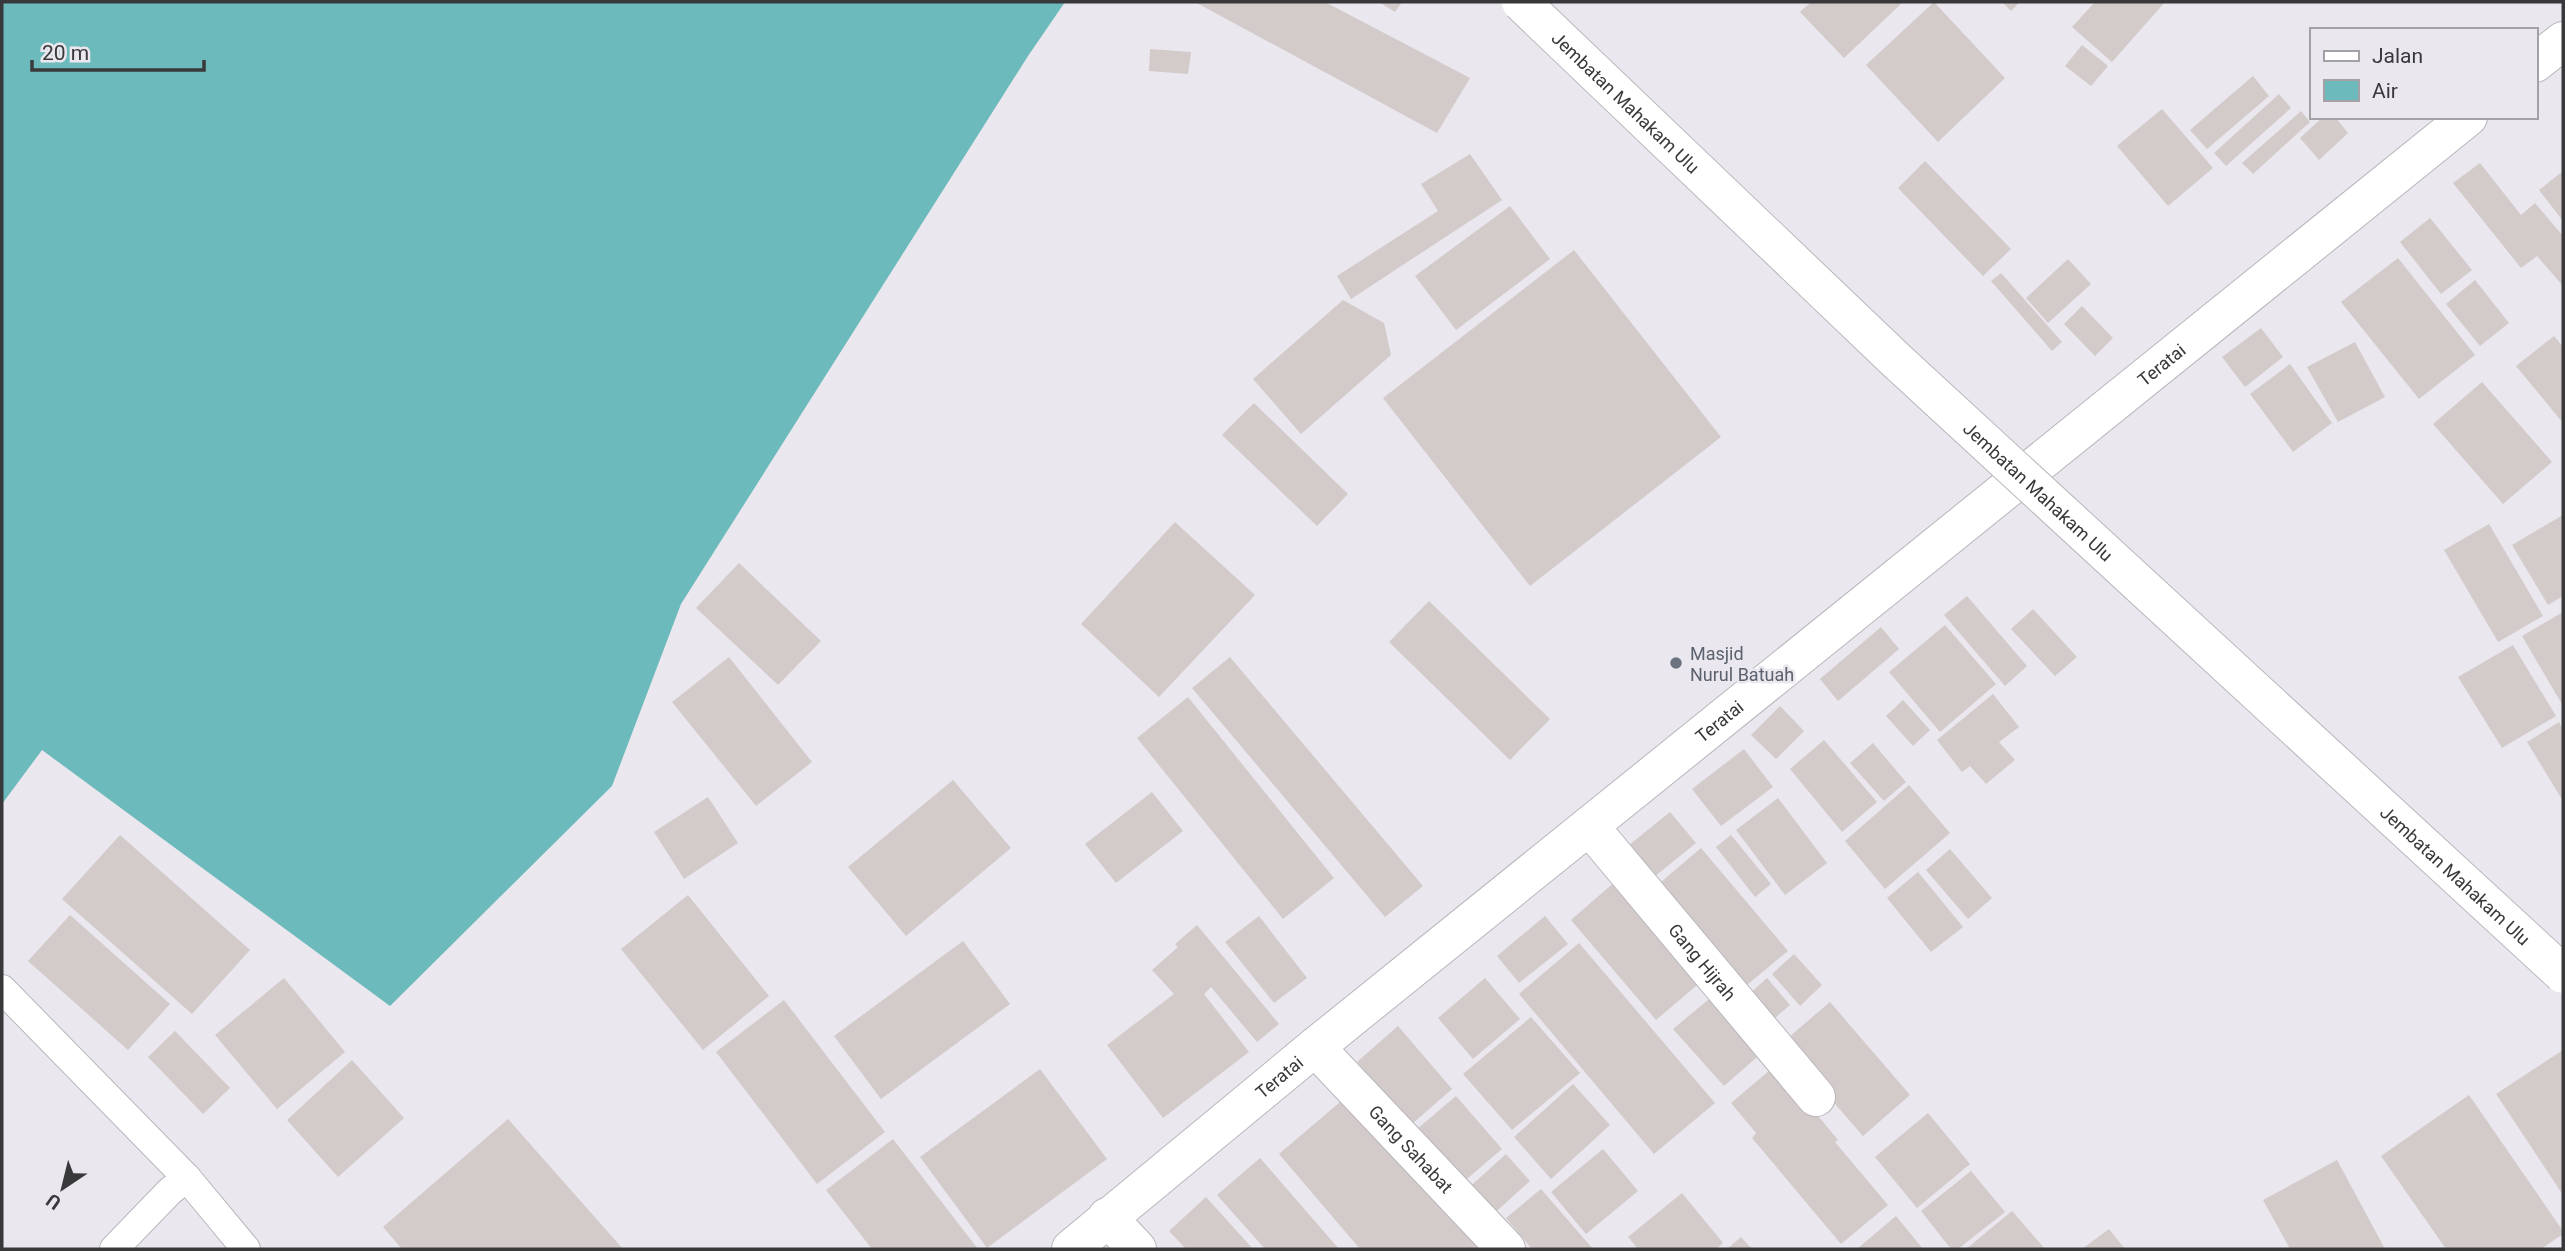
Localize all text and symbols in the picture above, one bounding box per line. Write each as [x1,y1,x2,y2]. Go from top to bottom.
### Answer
street label: Jembatan Mahakam Ulu [1548,27,1704,177]
scale bar [32,28,203,72]
legend [2310,28,2537,119]
text: 20 m [42,41,89,65]
text: Jalan [2372,44,2423,68]
text: Air [2372,79,2398,103]
street label: Teratai [2133,339,2189,390]
street label: Jembatan Mahakam Ulu [1959,417,2117,565]
place label: Masjid Nurul Batuah [1690,643,1794,685]
marker: Masjid Nurul Batuah [1668,655,1684,671]
street label: Teratai [1691,696,1747,746]
street label: Jembatan Mahakam Ulu [2376,801,2535,949]
street label: Gang Hijrah [1665,919,1741,1004]
street label: Teratai [1251,1051,1307,1102]
street label: Gang Sahabat [1365,1101,1458,1197]
north arrow [28,1153,98,1223]
text: U [42,1189,65,1215]

